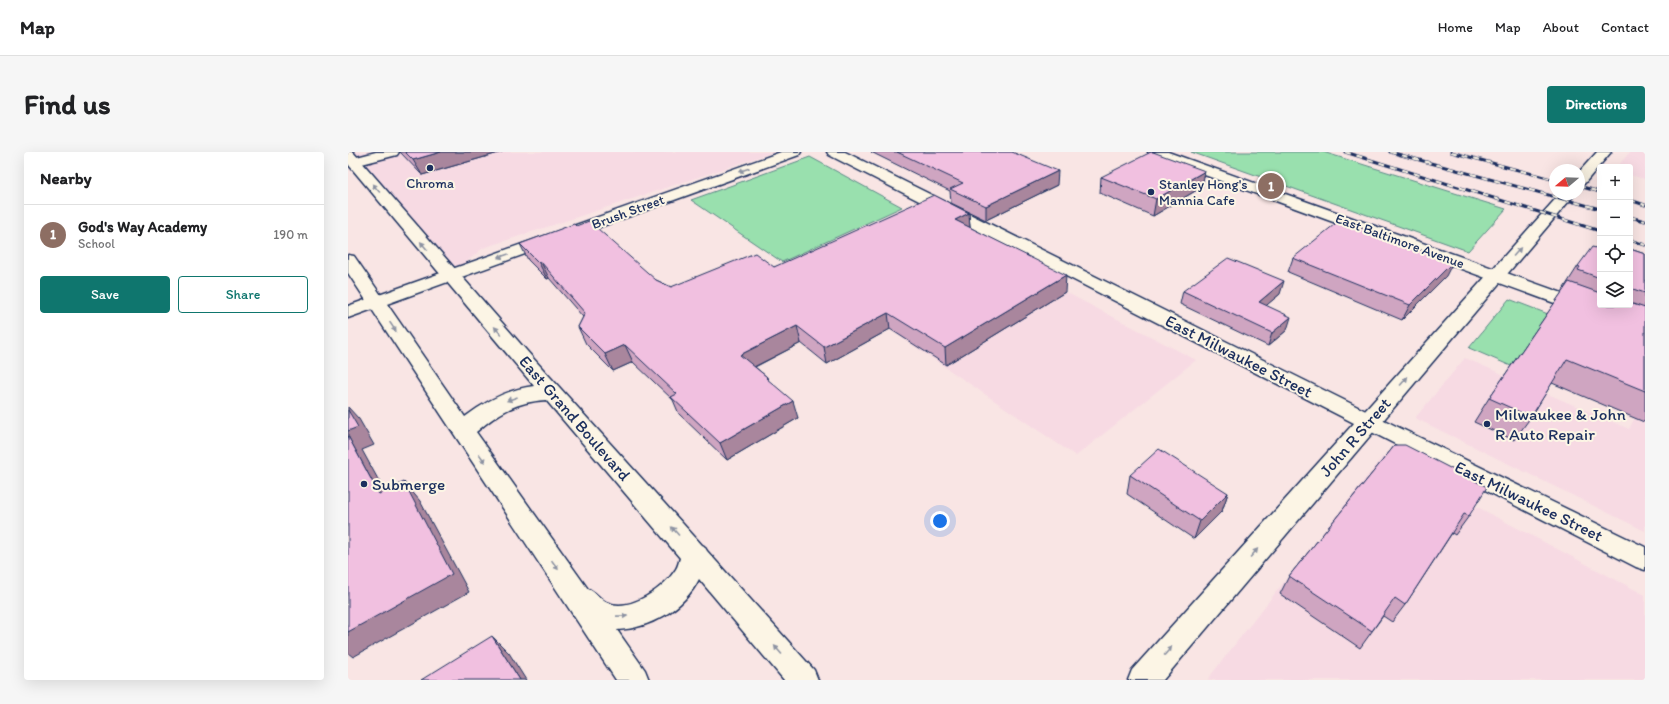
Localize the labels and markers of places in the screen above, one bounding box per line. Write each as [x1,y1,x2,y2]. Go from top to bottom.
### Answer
marker: Chroma [425,163,435,173]
pin: 1 [1258,171,1284,201]
place label: Chroma [406,175,454,192]
place label: Stanley Hong's Mannia Cafe [1159,176,1248,209]
marker: Stanley Hong's Mannia Cafe [1146,187,1156,197]
place label: Milwaukee & John R Auto Repair [1495,404,1626,444]
marker: Milwaukee & John R Auto Repair [1482,419,1492,429]
place label: Submerge [372,474,445,494]
marker: Submerge [359,479,369,489]

